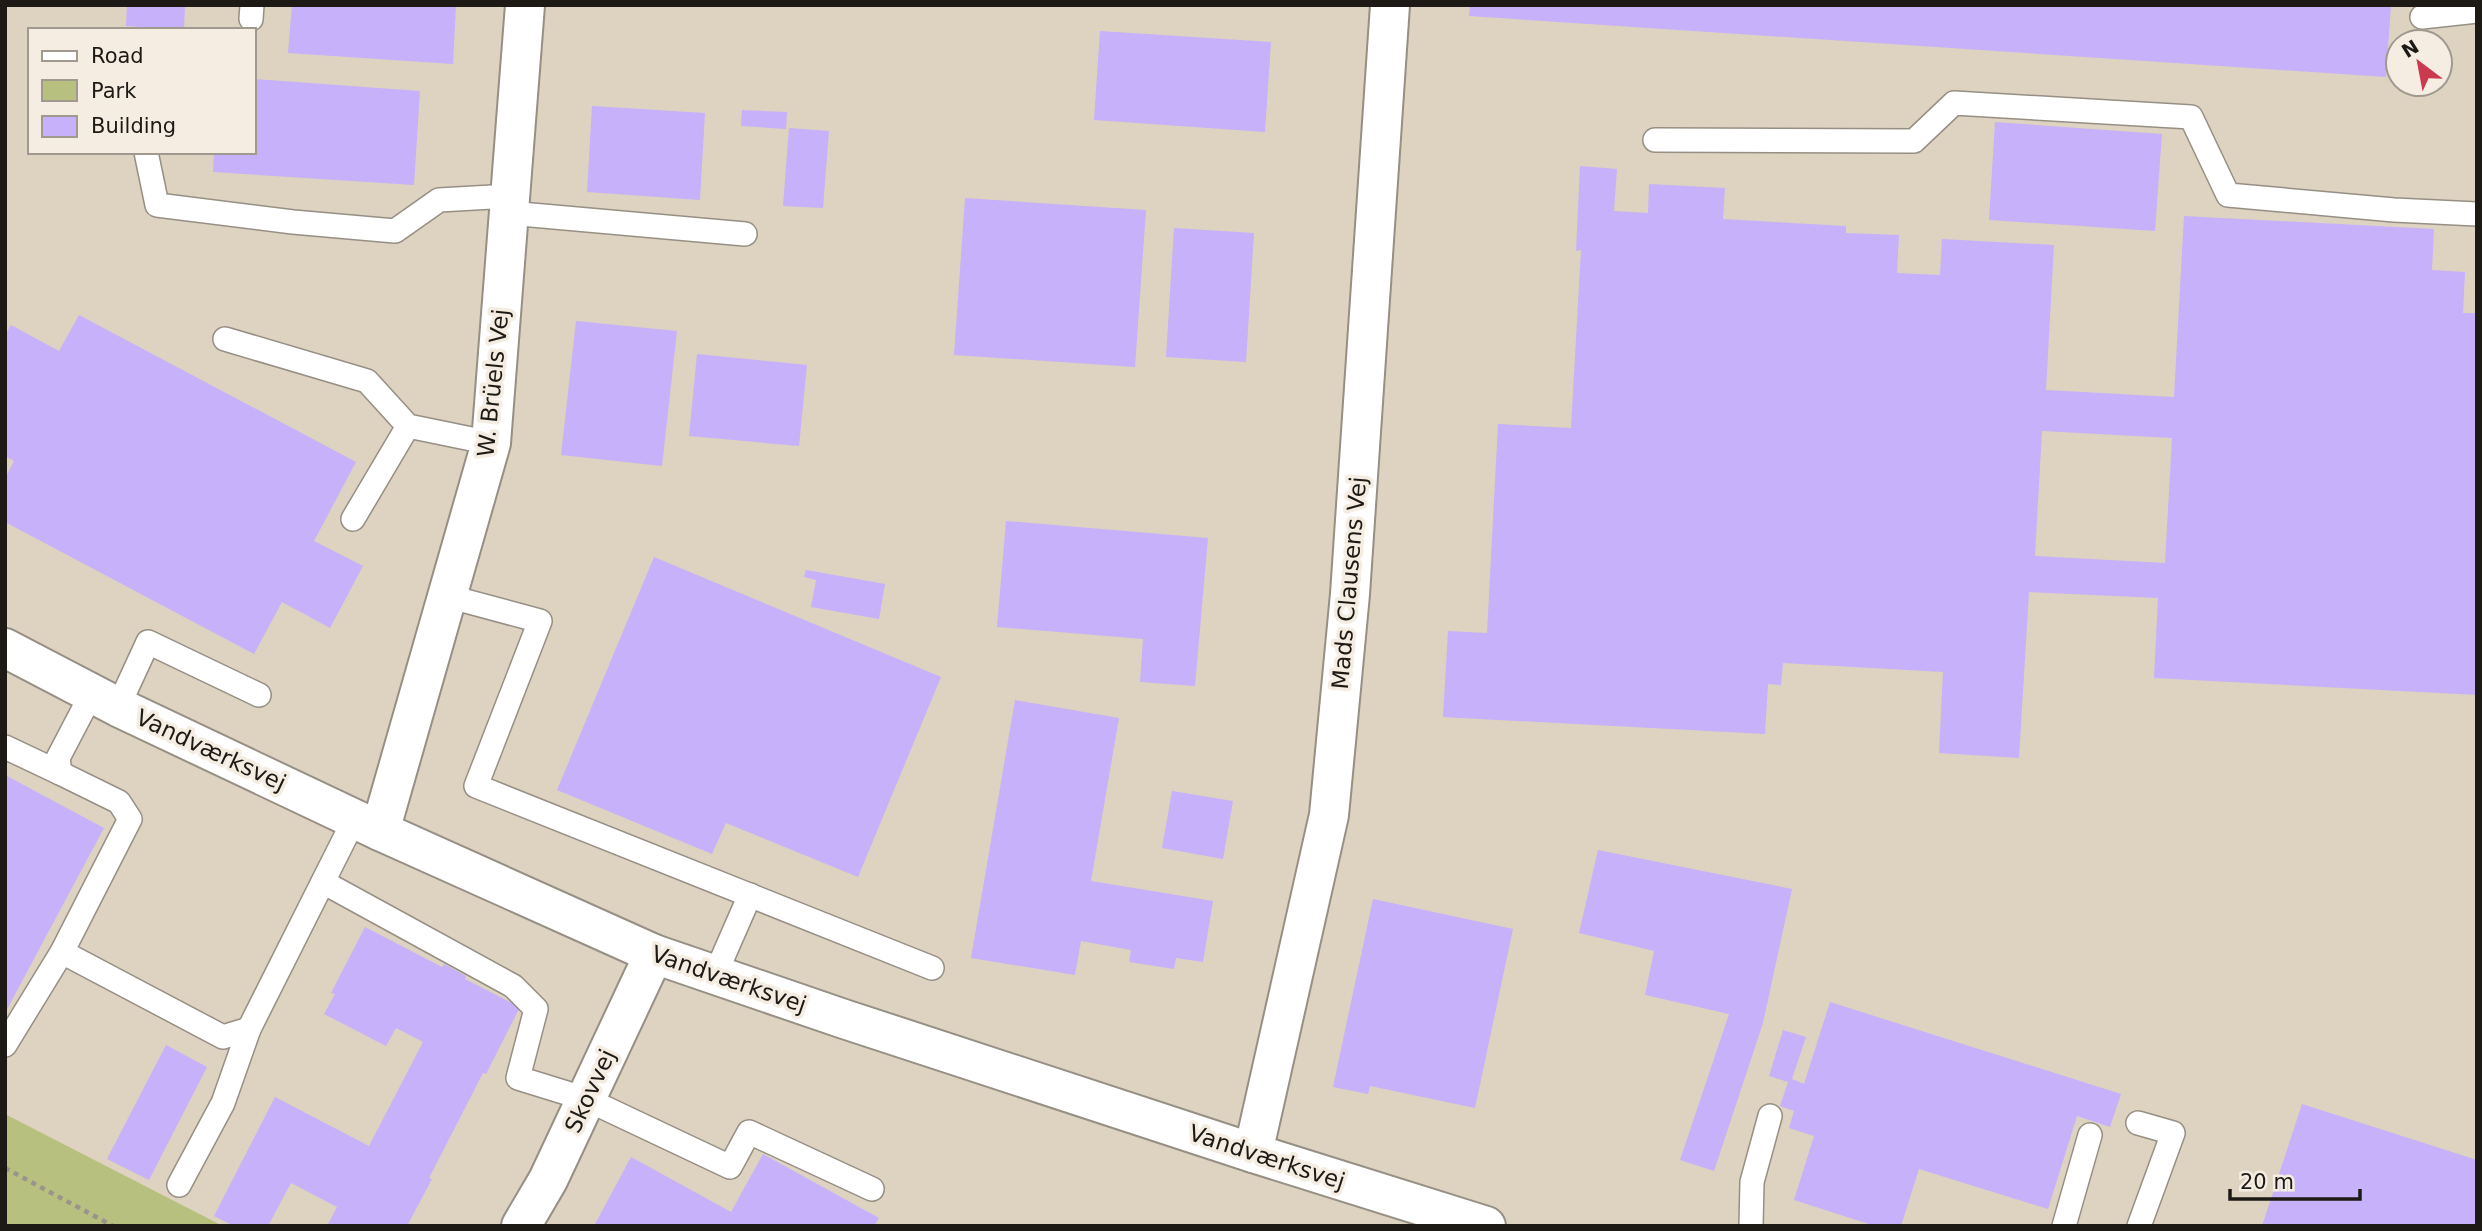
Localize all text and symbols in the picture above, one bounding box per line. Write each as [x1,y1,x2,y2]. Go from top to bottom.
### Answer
legend [28,28,256,154]
north arrow [2384,28,2454,98]
text: N [2397,35,2423,62]
text: Road [91,44,144,68]
text: Park [91,79,137,103]
text: Building [91,114,176,138]
street label: W. Brüels Vej [472,308,514,458]
street label: Mads Clausens Vej [1327,476,1371,690]
street label: Vandværksvej [132,704,290,796]
street label: Vandværksvej [648,940,810,1018]
street label: Skovvej [559,1045,621,1137]
street label: Vandværksvej [1186,1120,1348,1194]
scale bar [2230,1158,2360,1202]
text: 20 m [2240,1170,2294,1194]

